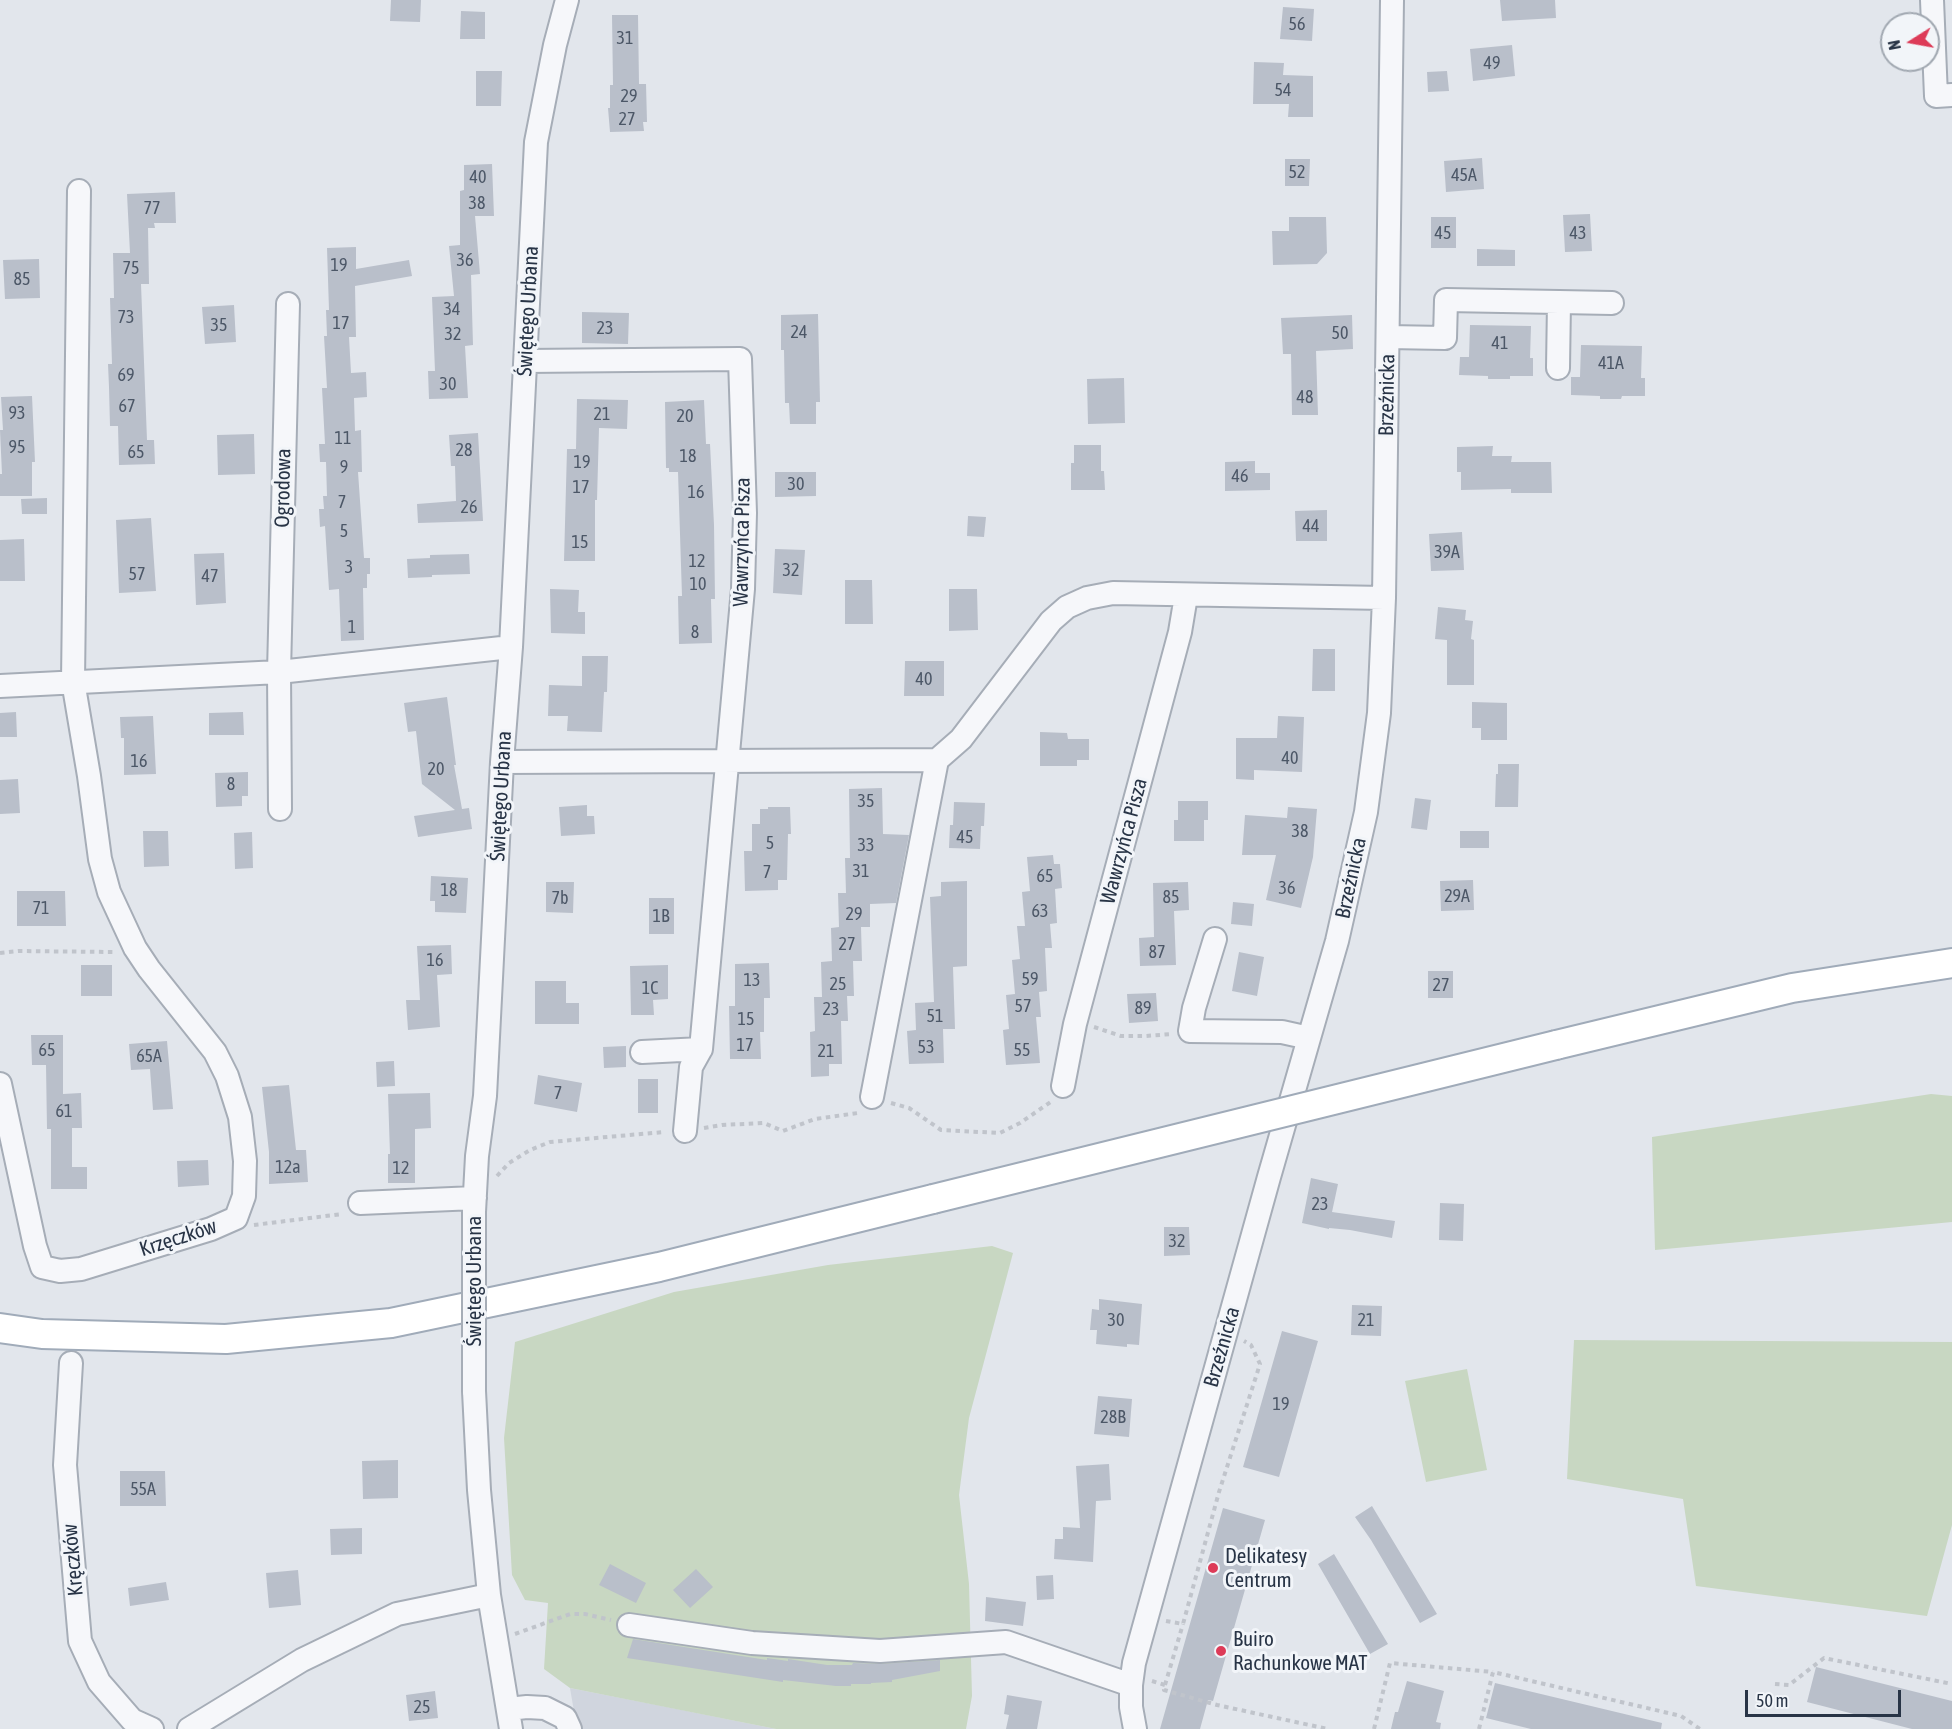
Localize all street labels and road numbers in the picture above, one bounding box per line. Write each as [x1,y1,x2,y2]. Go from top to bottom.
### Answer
street label: Świętego Urbana [512,245,544,377]
street label: Brzeźnicka [1374,354,1400,436]
street label: Ogrodowa [270,448,296,528]
street label: Wawrzyńca Pisza [728,477,756,607]
street label: Świętego Urbana [485,730,517,862]
street label: Wawrzyńca Pisza [1095,775,1153,907]
street label: Brzeźnicka [1330,835,1372,921]
street label: Krzęczków [136,1214,220,1262]
street label: Świętego Urbana [461,1216,487,1346]
street label: Brzeźnicka [1199,1304,1245,1390]
street label: Kręczków [57,1523,89,1597]

